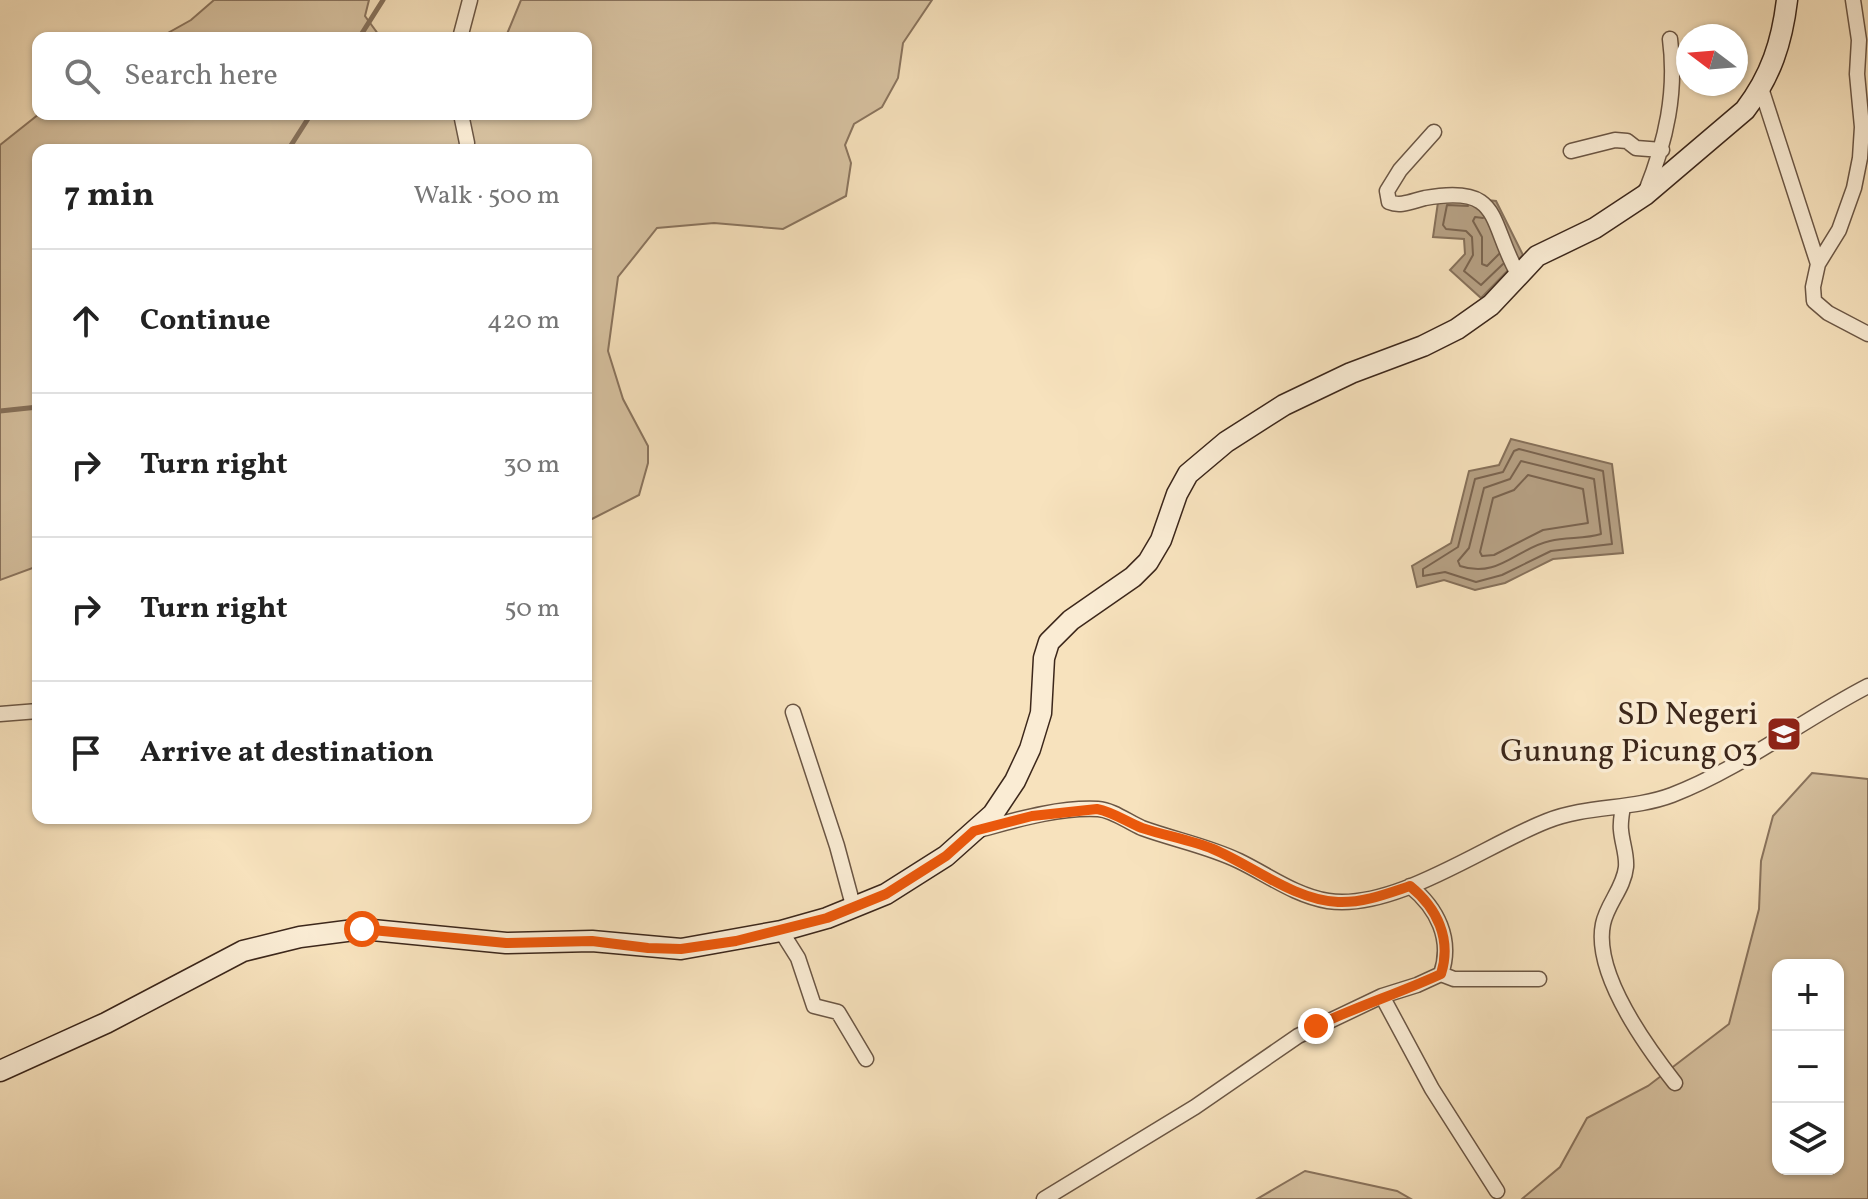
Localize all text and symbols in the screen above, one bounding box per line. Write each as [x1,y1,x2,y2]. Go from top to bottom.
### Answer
north arrow [1676,24,1748,96]
search box [32,32,592,120]
icon: search [60,54,104,98]
text: Search here [124,55,278,97]
text: 7 min [64,173,154,220]
text: Walk · 500 m [413,178,560,214]
icon: ahead [64,299,108,343]
text: Continue [140,300,271,342]
text: 420 m [487,303,560,339]
icon: right [64,443,108,487]
text: Turn right [140,444,288,486]
text: 30 m [503,447,560,483]
icon: right [64,587,108,631]
text: Turn right [140,588,288,630]
text: 50 m [504,591,560,627]
place label: SD Negeri Gunung Picung 03 [1500,694,1758,775]
school or university icon: SD Negeri Gunung Picung 03 [1765,715,1803,753]
icon: arrive [64,731,108,775]
text: Arrive at destination [140,732,434,774]
route start [344,911,380,947]
map controls [1772,959,1844,1175]
button: + [1772,959,1844,1031]
route end [1298,1008,1334,1044]
button: − [1772,1031,1844,1103]
button: layers [1772,1103,1844,1175]

